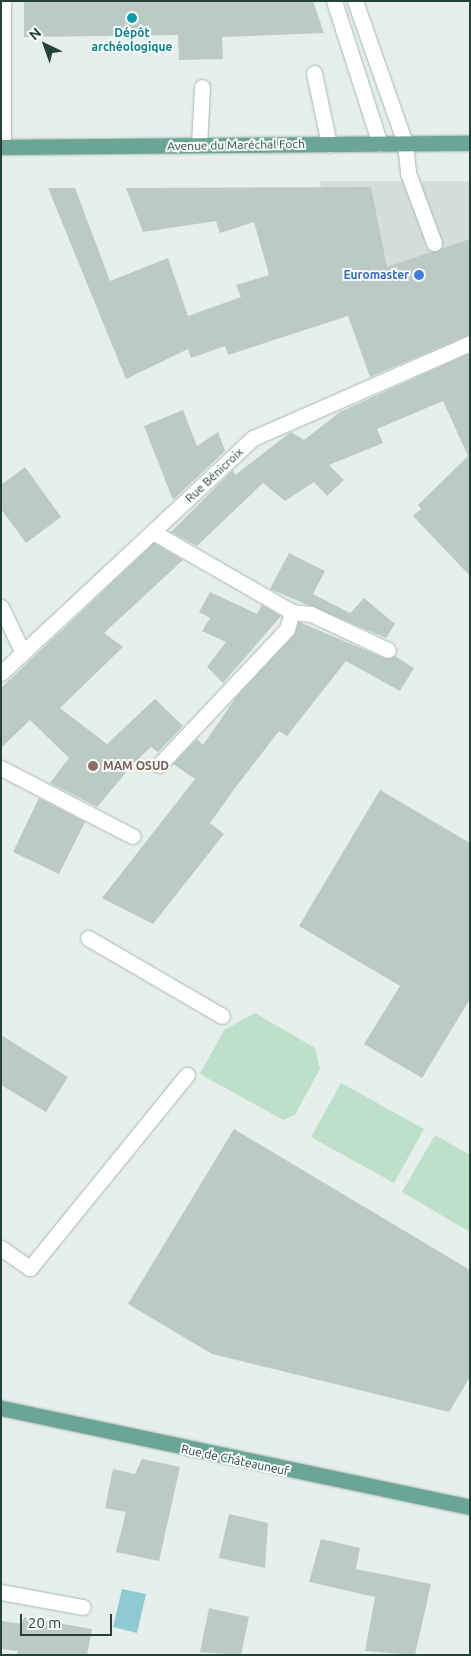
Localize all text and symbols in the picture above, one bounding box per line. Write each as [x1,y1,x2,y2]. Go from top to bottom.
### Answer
marker: Dépôt archéologique [126,12,138,24]
north arrow [20,20,70,70]
text: N [26,24,44,43]
place label: Dépôt archéologique [92,26,172,54]
street label: Avenue du Maréchal Foch [167,137,305,153]
place label: Euromaster [343,268,409,282]
marker: Euromaster [413,269,425,281]
street label: Rue Bénicroix [182,445,246,505]
place label: MAM OSUD [103,759,169,773]
marker: MAM OSUD [87,760,99,772]
street label: Rue de Châteauneuf [180,1442,290,1478]
scale bar [22,1604,115,1636]
text: 20 m [28,1614,61,1631]

